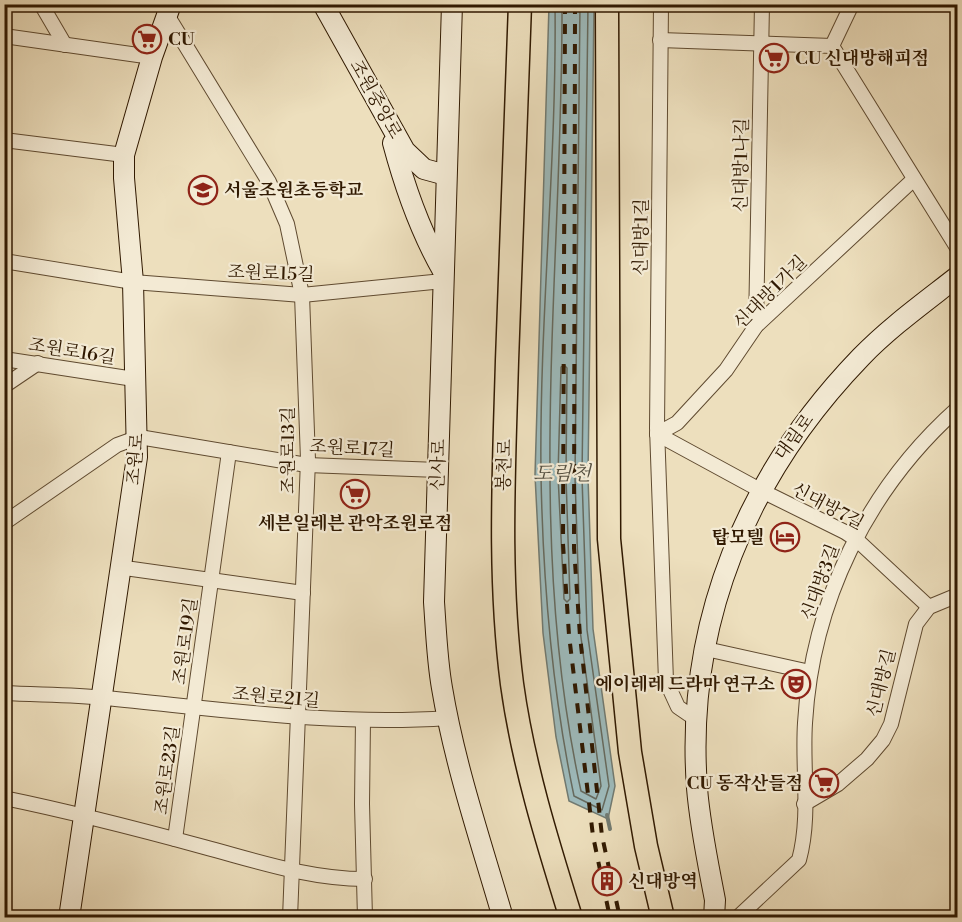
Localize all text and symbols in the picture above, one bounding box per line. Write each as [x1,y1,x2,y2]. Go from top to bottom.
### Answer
supermarket icon: CU [131,23,163,55]
place label: CU [168,28,195,51]
supermarket icon: CU 신대방해피점 [758,42,790,74]
place label: CU 신대방해피점 [795,47,929,70]
street label: 조원중앙로 [344,56,407,143]
street label: 신대방1나길 [729,117,754,213]
school or university icon: 서울조원초등학교 [187,174,219,206]
place label: 서울조원초등학교 [224,179,364,202]
street label: 신대방1길 [629,198,654,276]
street label: 신대방1가길 [729,251,812,334]
street label: 조원로15길 [227,260,315,287]
street label: 조원로16길 [27,333,117,370]
street label: 조원로13길 [277,406,300,494]
street label: 대림로 [770,409,819,465]
street label: 조원로 [122,432,149,486]
street label: 조원로17길 [309,435,395,462]
street label: 신사로 [426,439,451,491]
street label: 봉천로 [492,439,517,491]
water label: 도림천 [533,462,593,487]
supermarket icon: 세븐일레븐 관악조원로점 [339,478,371,510]
street label: 신대방7길 [788,478,868,535]
place label: 세븐일레븐 관악조원로점 [258,512,452,535]
hotel icon: 탑모텔 [769,521,801,553]
place label: 탑모텔 [712,526,764,549]
street label: 신대방3길 [796,541,845,623]
street label: 조원로19길 [168,596,203,686]
street label: 신대방길 [862,647,901,720]
theatre icon: 에이레레 드라마 연구소 [780,668,812,700]
place label: 에이레레 드라마 연구소 [595,673,776,696]
street label: 조원로21길 [231,682,321,713]
street label: 조원로23길 [150,724,185,816]
supermarket icon: CU 동작산들점 [808,767,840,799]
place label: CU 동작산들점 [686,772,803,795]
building icon: 신대방역 [591,865,623,897]
place label: 신대방역 [628,870,698,893]

